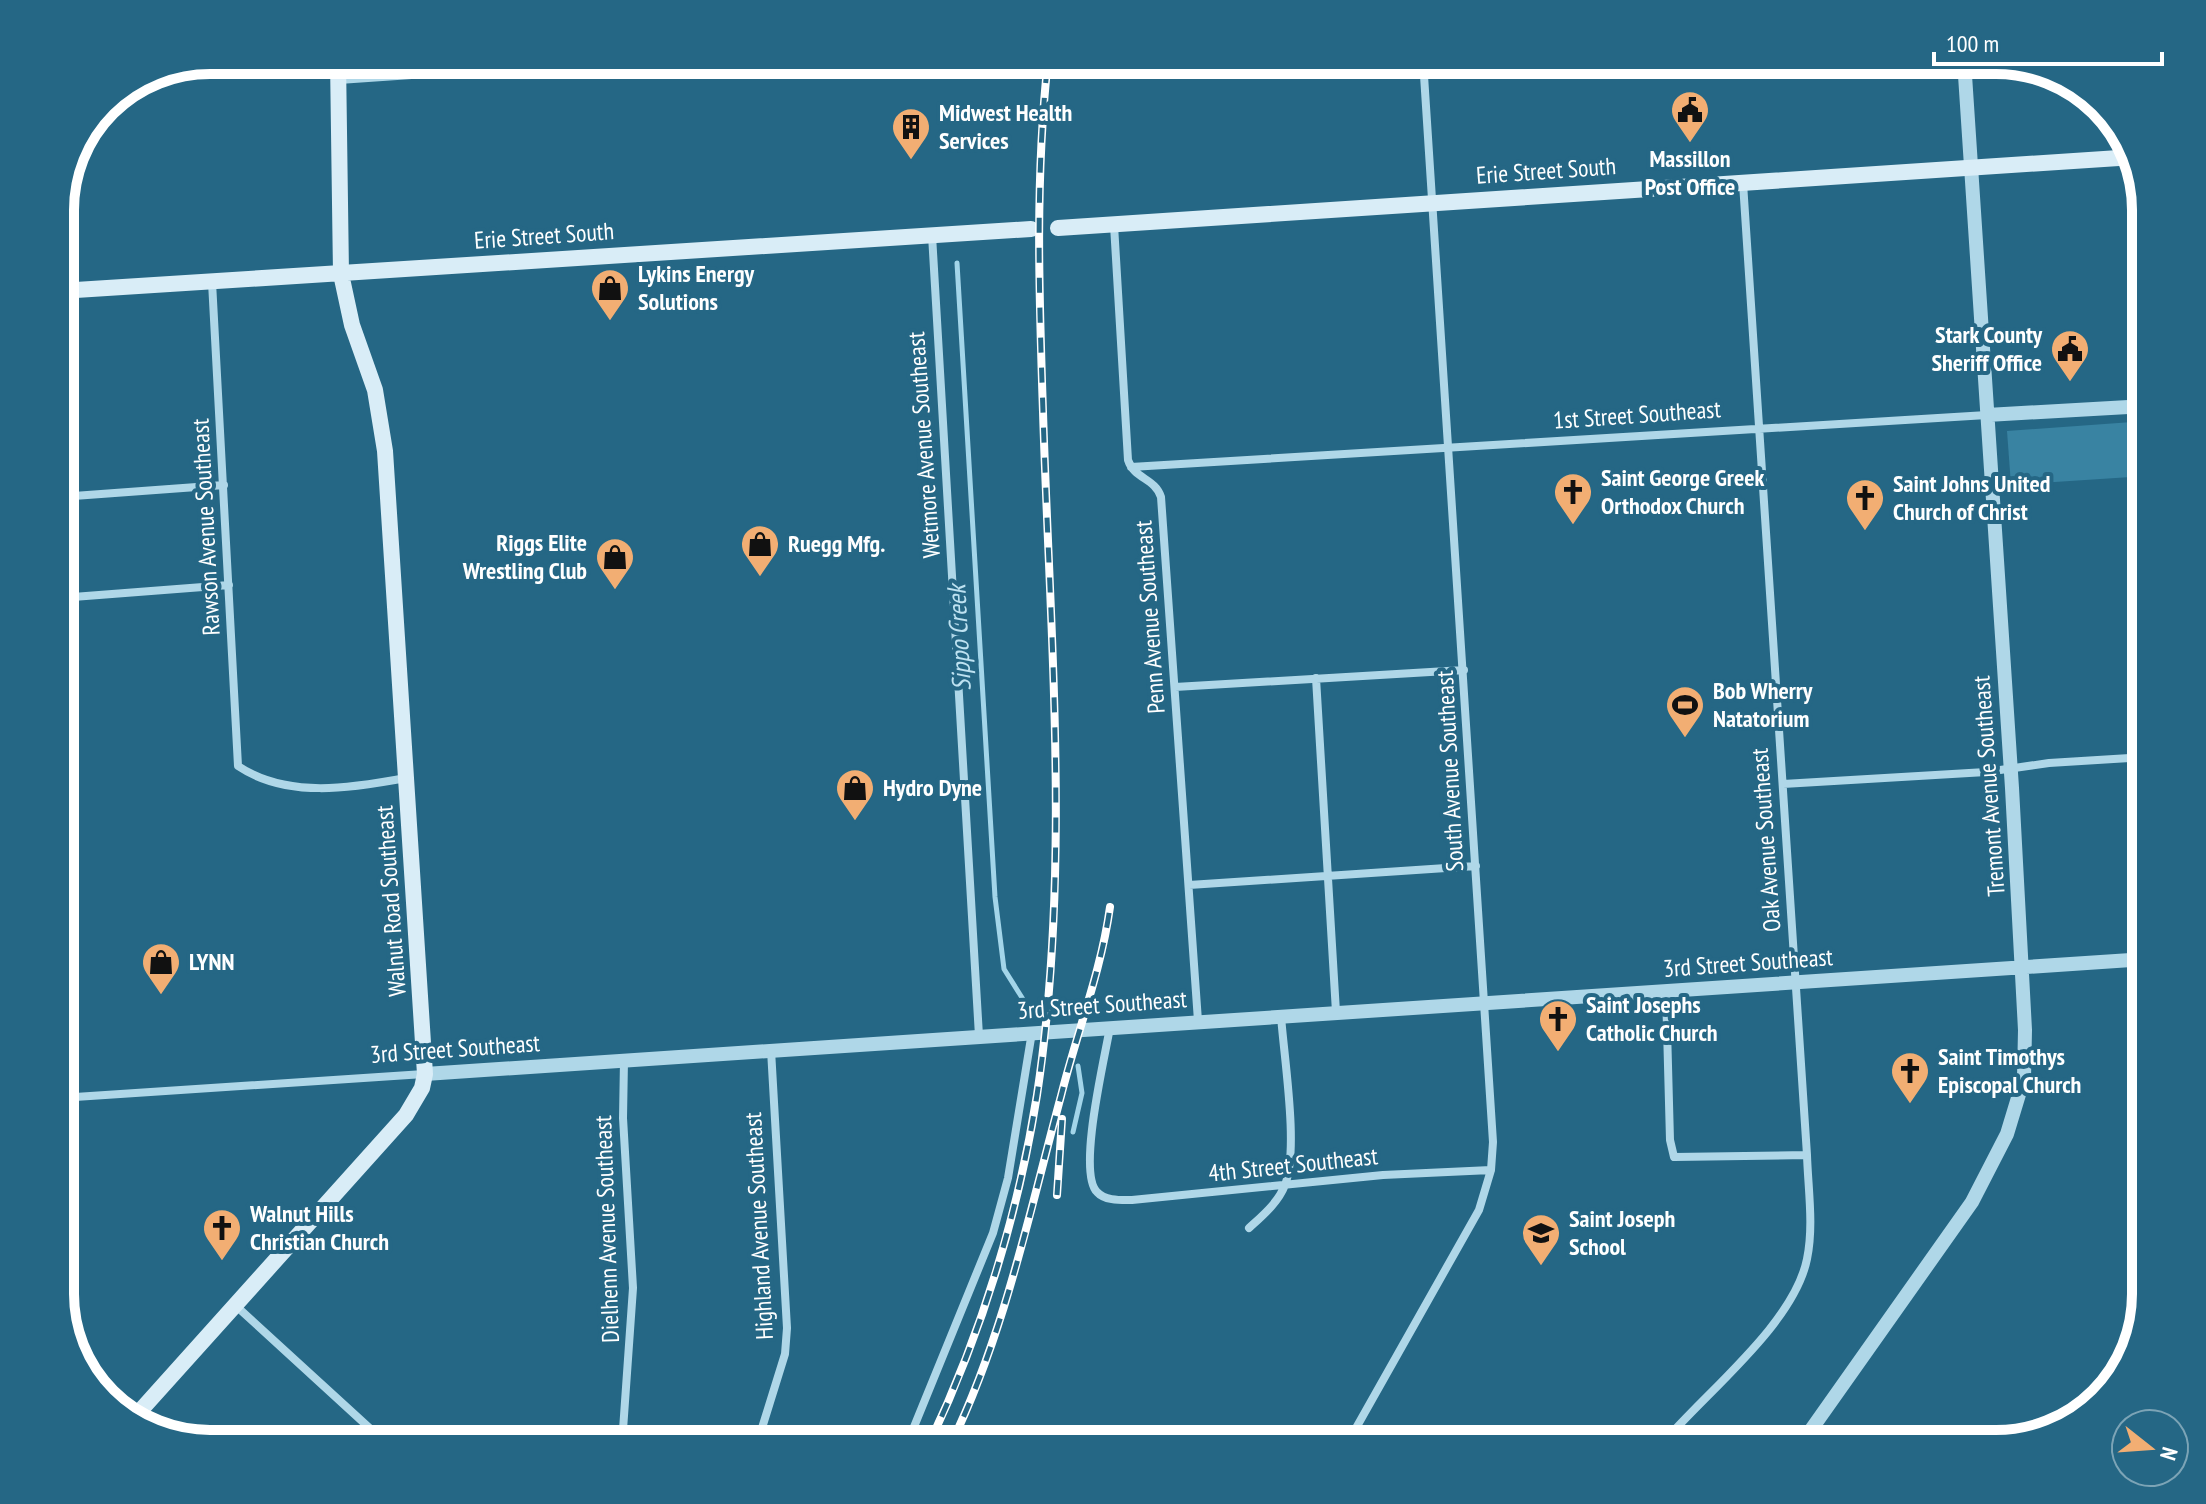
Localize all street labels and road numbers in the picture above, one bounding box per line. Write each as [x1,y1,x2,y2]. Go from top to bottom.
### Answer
street label: Erie Street South [1475,150,1617,191]
street label: Erie Street South [473,215,615,256]
street label: Wetmore Avenue Southeast [900,330,947,559]
street label: 1st Street Southeast [1552,393,1722,436]
street label: Rawson Avenue Southeast [184,417,227,636]
street label: Penn Avenue Southeast [1127,519,1172,715]
street label: South Avenue Southeast [1429,670,1470,872]
street label: Tremont Avenue Southeast [1965,674,2012,897]
street label: Oak Avenue Southeast [1744,747,1787,933]
street label: Walnut Road Southeast [368,804,413,998]
street label: 3rd Street Southeast [1662,941,1834,984]
street label: 3rd Street Southeast [1016,983,1188,1026]
street label: 3rd Street Southeast [369,1027,541,1070]
street label: Highland Avenue Southeast [737,1111,780,1341]
street label: Dielhenn Avenue Southeast [587,1114,626,1343]
street label: 4th Street Southeast [1207,1140,1380,1189]

